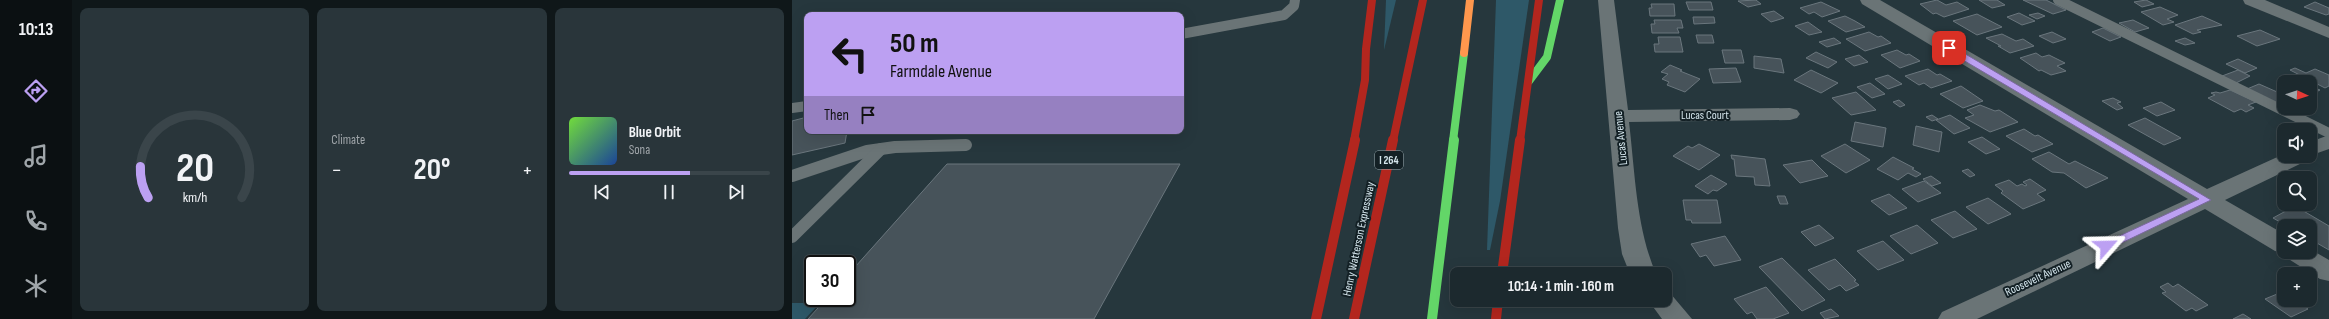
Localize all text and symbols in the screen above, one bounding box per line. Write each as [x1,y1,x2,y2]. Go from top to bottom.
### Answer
text: 10:13 [19,19,53,40]
text: 50 m [890,27,939,60]
icon: left [824,28,876,80]
pin [1932,31,1966,65]
icon: arrive [1938,37,1960,59]
text: Farmdale Avenue [890,61,992,82]
north arrow [2277,75,2317,115]
map controls [2277,75,2317,307]
icon: directions [22,77,50,105]
icon: arrive [857,104,879,126]
text: Then [824,106,849,125]
street label: Lucas Court [1681,108,1729,123]
street label: Lucas Avenue [1611,110,1631,166]
text: Blue Orbit [629,123,681,142]
button: sound [2277,123,2317,163]
text: Climate [331,132,365,148]
icon: music [22,142,50,170]
text: Sona [629,142,650,158]
text: 20 [176,143,214,192]
road number: I 264 [1375,151,1403,169]
text: 20° [414,152,450,188]
text: − [331,157,342,184]
text: + [522,157,533,184]
button: search [2277,171,2317,211]
street label: Henry Watterson Expressway [1340,180,1379,298]
icon: previous [591,181,613,203]
icon: pause [658,181,680,203]
icon: next [725,181,747,203]
text: km/h [182,188,207,205]
icon: phone [22,207,50,235]
button: layers [2277,219,2317,259]
position arrow [2085,225,2127,267]
speed limit sign: 30 [804,255,856,307]
street label: Roosevelt Avenue [2003,256,2073,300]
button: + [2277,267,2317,307]
icon: climate [22,272,50,300]
text: 10:14 · 1 min · 160 m [1508,277,1614,296]

